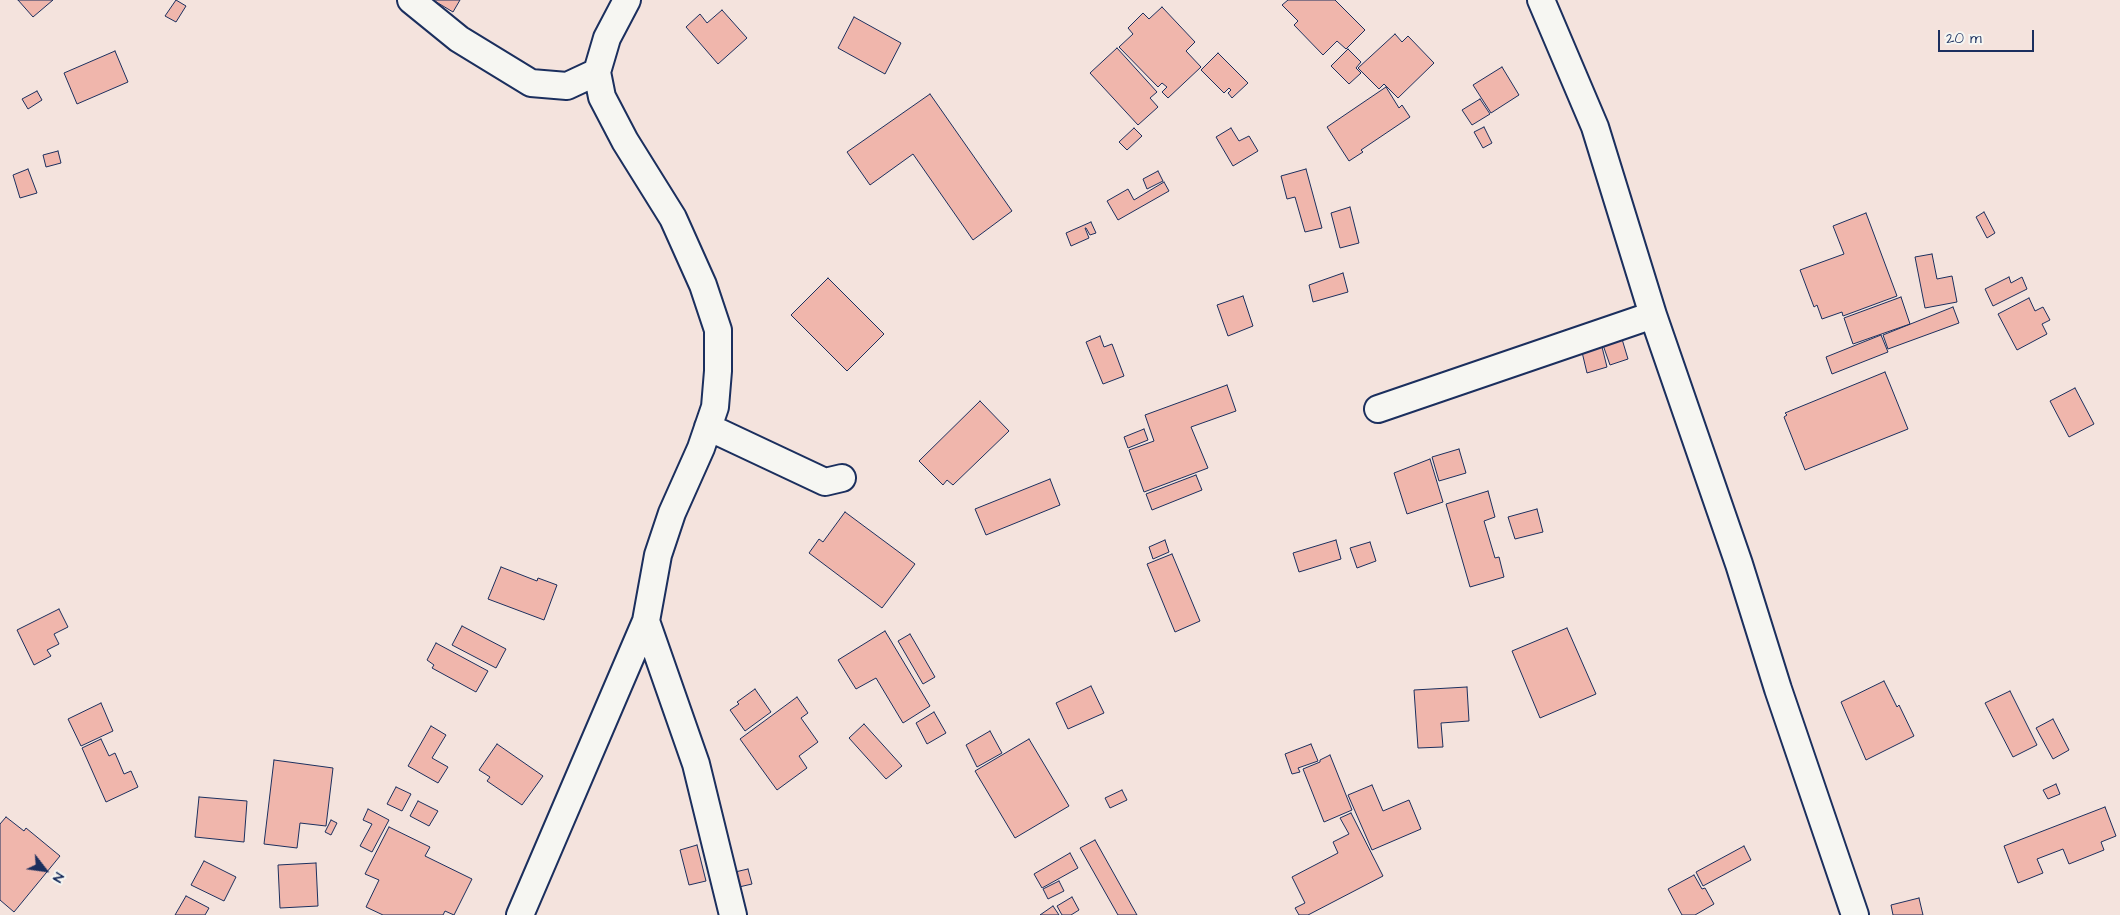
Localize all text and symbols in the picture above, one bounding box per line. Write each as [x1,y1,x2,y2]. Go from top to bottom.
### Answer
scale bar [1940,20,2036,52]
text: 20 m [1946,28,1982,49]
north arrow [20,845,70,895]
text: N [47,869,69,886]

